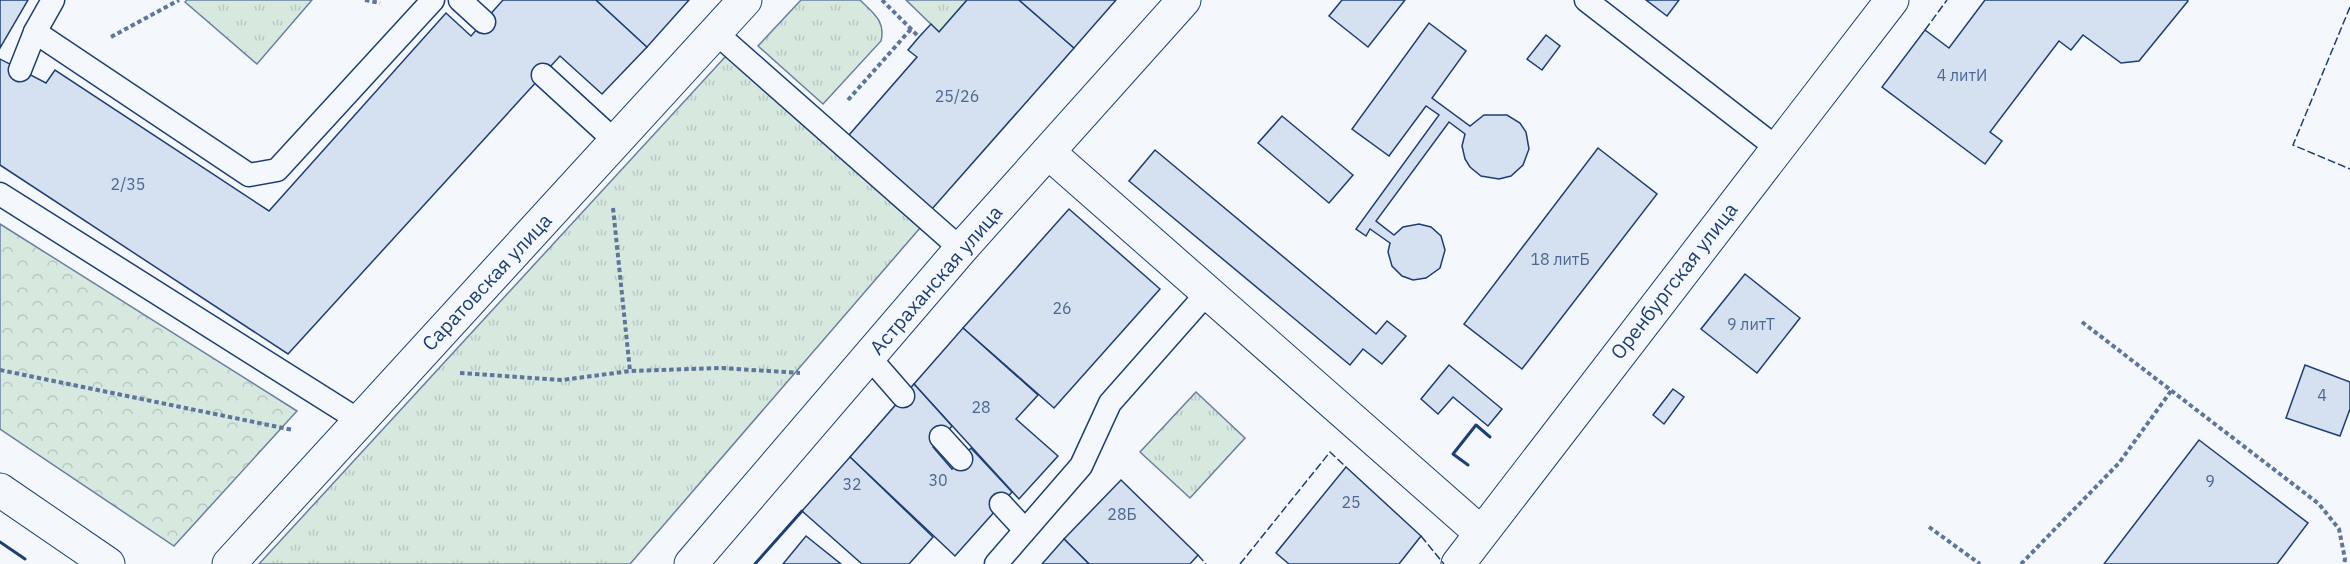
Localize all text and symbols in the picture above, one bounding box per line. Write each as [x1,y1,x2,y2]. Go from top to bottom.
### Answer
house number: 4 литИ [1937,65,1987,85]
house number: 25/26 [935,86,979,106]
house number: 2/35 [111,174,145,194]
street label: Оренбургская улица [1604,197,1744,365]
street label: Астраханская улица [863,199,1008,360]
street label: Саратовская улица [416,207,558,356]
house number: 18 литБ [1530,249,1590,269]
house number: 26 [1052,298,1072,318]
house number: 9 литТ [1727,314,1775,334]
house number: 4 [2317,385,2327,405]
house number: 28 [971,397,991,417]
house number: 30 [928,470,948,490]
house number: 9 [2205,471,2215,491]
house number: 32 [842,474,862,494]
house number: 25 [1341,492,1361,512]
house number: 28Б [1107,504,1137,524]

